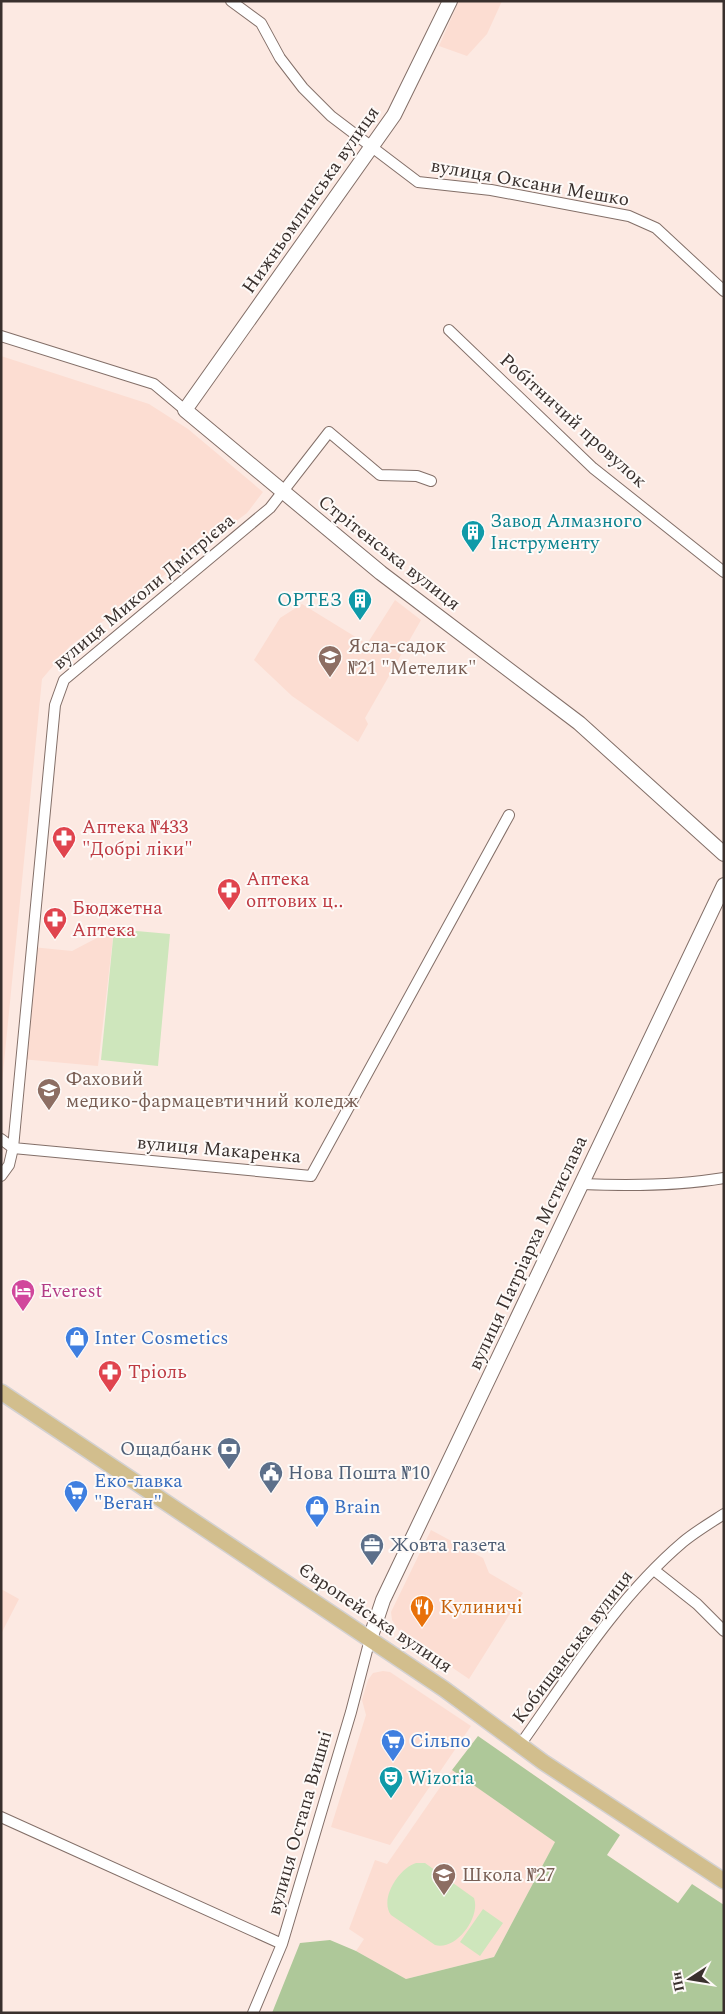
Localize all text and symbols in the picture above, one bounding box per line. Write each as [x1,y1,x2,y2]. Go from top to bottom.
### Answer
street label: Нижньомлинська вулиця [235,100,387,300]
street label: вулиця Оксани Мешко [428,151,632,215]
street label: Робітничий провулок [493,347,654,496]
street label: Стрітенська вулиця [311,488,467,618]
street label: вулиця Миколи Дмітрієва [46,506,242,677]
place label: Завод Алмазного Інструменту [490,507,642,558]
building icon: Завод Алмазного Інструменту [460,519,486,553]
place label: ОРТЕЗ [277,586,342,615]
building icon: ОРТЕЗ [347,587,373,621]
place label: Ясла-садок №21 "Метелик" [348,632,477,683]
school or university icon: Ясла-садок №21 "Метелик" [317,644,343,678]
place label: Аптека №433 "Добрі ліки" [82,813,193,864]
pharmacy icon: Аптека №433 "Добрі ліки" [51,825,77,859]
place label: Аптека оптових ц‥ [246,865,343,916]
pharmacy icon: Аптека оптових ц‥ [216,877,242,911]
place label: Бюджетна Аптека [72,894,163,945]
pharmacy icon: Бюджетна Аптека [42,906,68,940]
place label: Фаховий медико-фармацевтичний коледж [66,1065,359,1116]
school or university icon: Фаховий медико-фармацевтичний коледж [36,1077,62,1111]
street label: вулиця Макаренка [136,1128,303,1172]
street label: вулиця Патріарха Мстислава [461,1130,596,1375]
place label: Everest [40,1277,102,1306]
hotel icon: Everest [10,1278,36,1312]
place label: Inter Cosmetics [94,1324,228,1353]
shop icon: Inter Cosmetics [64,1325,90,1359]
place label: Тріоль [128,1358,187,1387]
pharmacy icon: Тріоль [97,1359,123,1393]
place label: Ощадбанк [120,1435,212,1464]
bank icon: Ощадбанк [216,1436,242,1470]
place label: Нова Пошта №10 [288,1459,430,1488]
public building icon: Нова Пошта №10 [258,1460,284,1494]
place label: Еко-лавка "Веган" [94,1467,183,1518]
supermarket icon: Еко-лавка "Веган" [63,1479,89,1513]
place label: Brain [334,1493,381,1522]
shop icon: Brain [304,1494,330,1528]
place label: Жовта газета [390,1531,507,1560]
office icon: Жовта газета [359,1532,385,1566]
street label: Європейська вулиця [292,1555,458,1681]
street label: Кобищанська вулиця [505,1564,641,1730]
place label: Кулиничі [440,1593,523,1622]
restaurant icon: Кулиничі [409,1594,435,1628]
street label: вулиця Остапа Вишні [260,1727,340,1919]
place label: Сільпо [410,1727,471,1756]
supermarket icon: Сільпо [380,1728,406,1762]
place label: Wizoria [408,1764,475,1793]
theatre icon: Wizoria [378,1765,404,1799]
place label: Школа №27 [462,1861,555,1890]
school or university icon: Школа №27 [431,1862,457,1896]
north arrow [665,1954,715,2004]
text: Пн [665,1969,690,1994]

